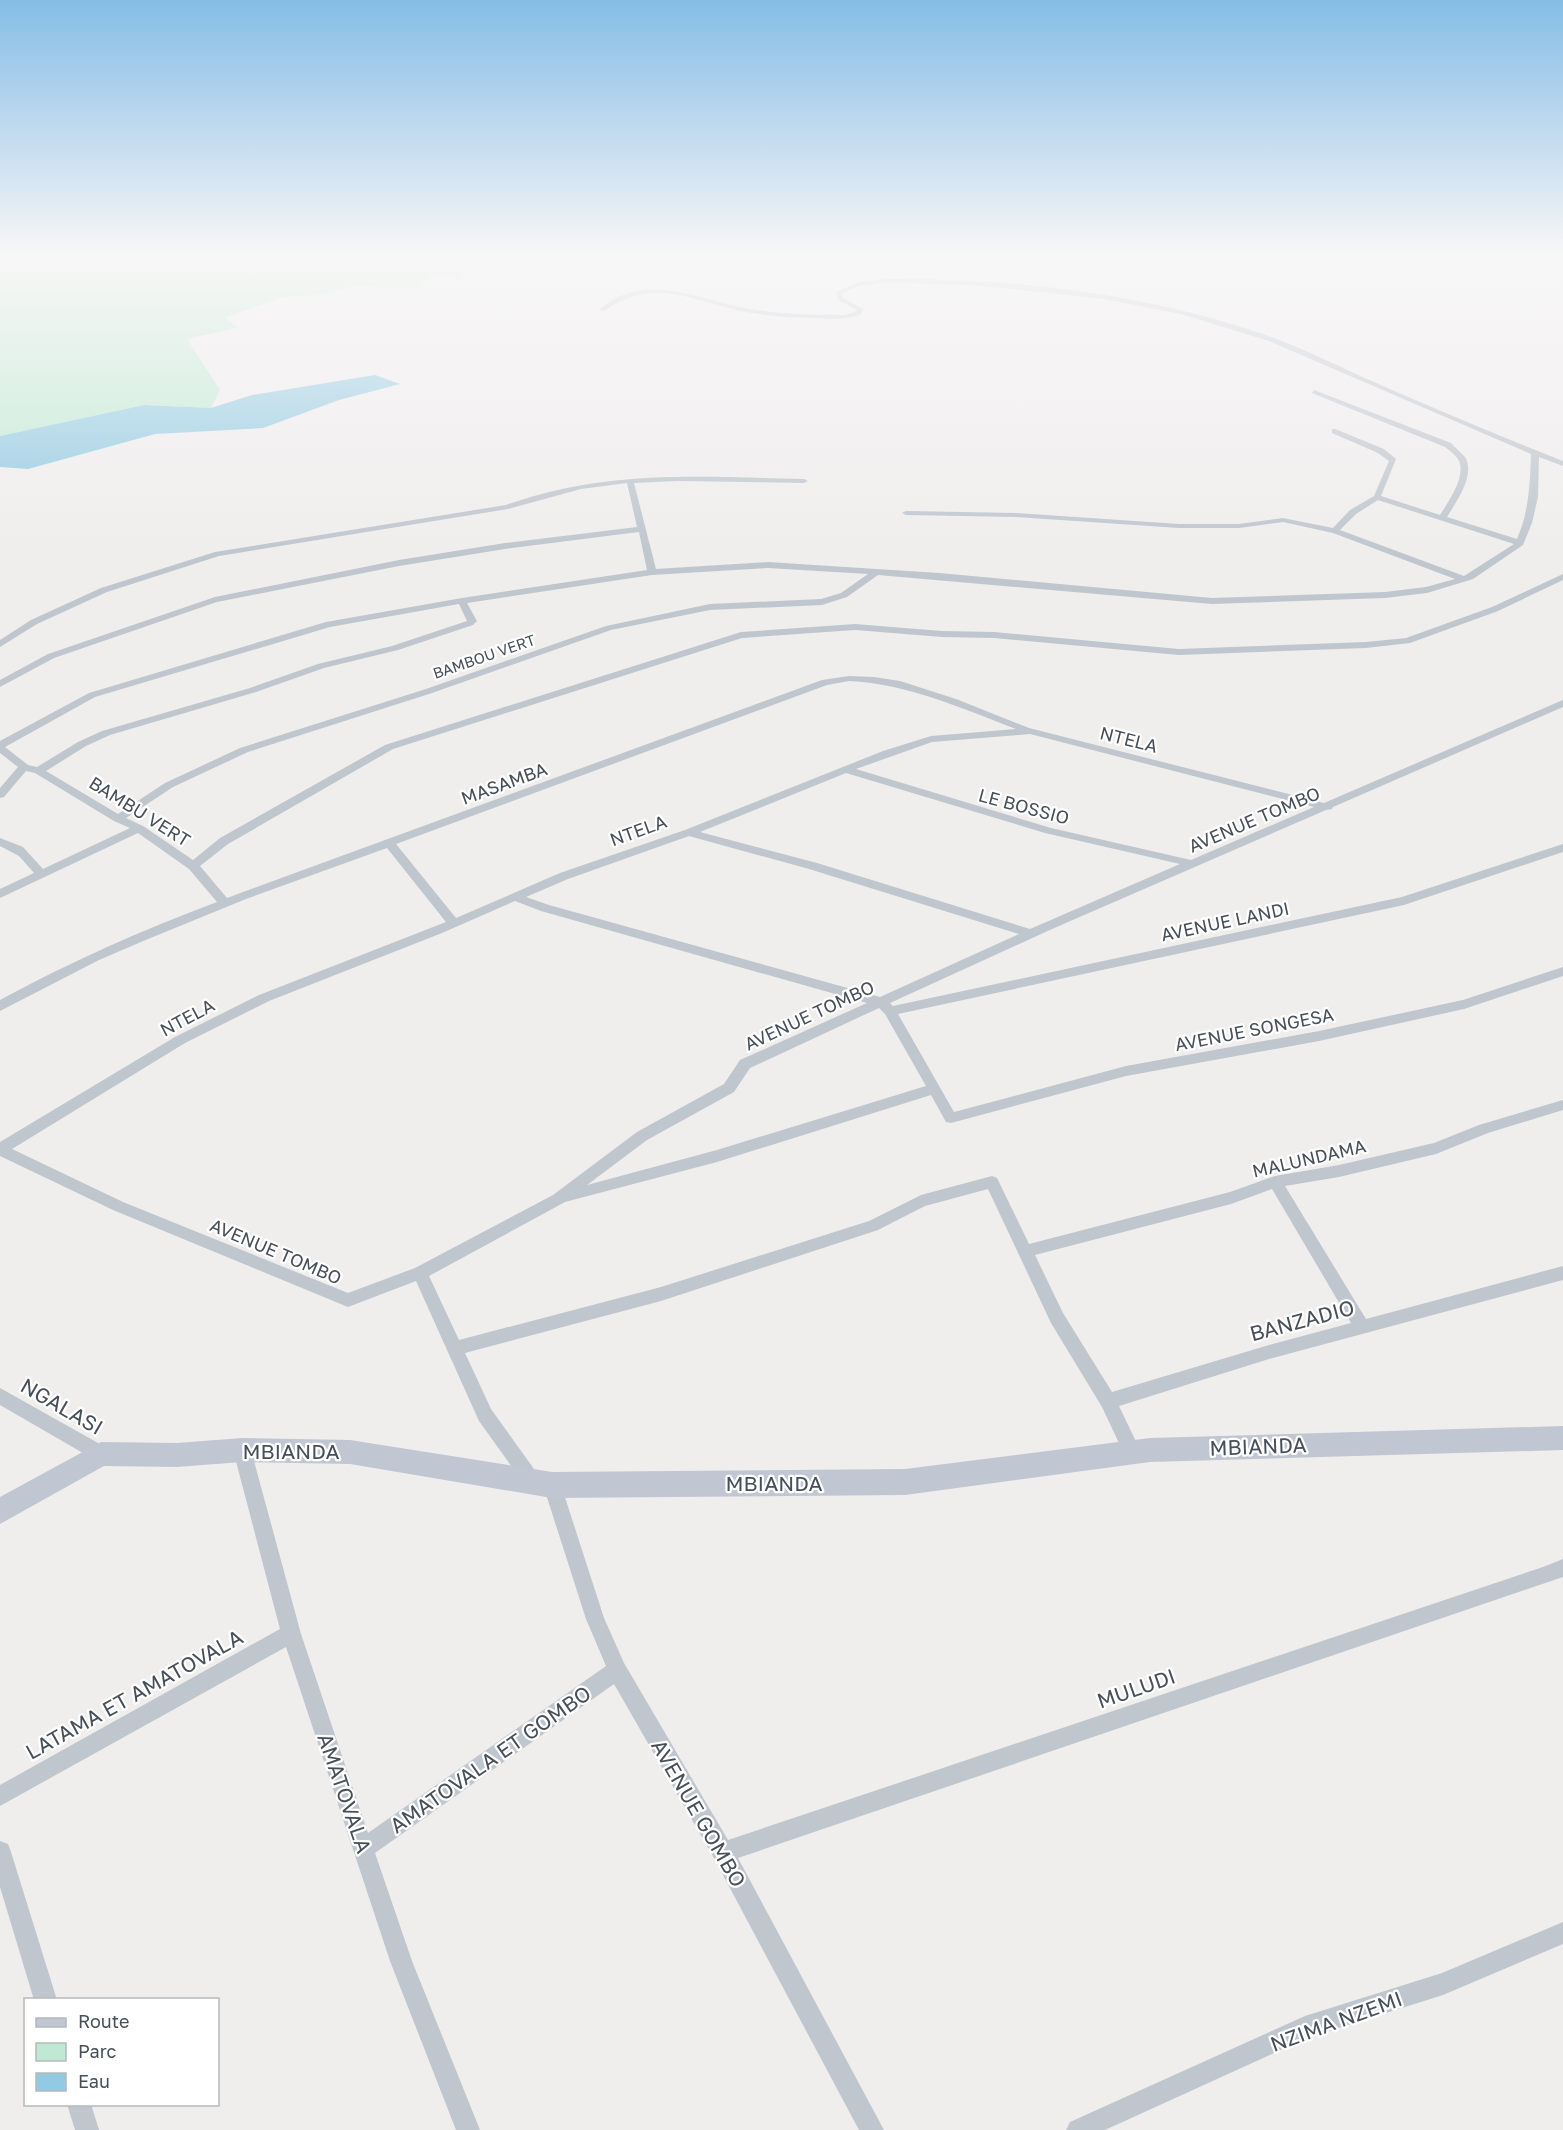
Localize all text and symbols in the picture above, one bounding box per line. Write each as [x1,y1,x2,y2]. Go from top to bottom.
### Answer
street label: BAMBOU VERT [430,630,538,682]
street label: NTELA [1098,721,1160,757]
street label: MASAMBA [458,757,550,809]
street label: BAMBU VERT [85,771,195,851]
street label: AVENUE TOMBO [1185,781,1323,857]
street label: LE BOSSIO [976,783,1072,829]
street label: NTELA [607,810,669,850]
street label: AVENUE LANDI [1159,897,1291,945]
street label: AVENUE TOMBO [741,975,877,1055]
street label: NTELA [156,994,218,1040]
street label: AVENUE SONGESA [1173,1003,1335,1055]
street label: MALUNDAMA [1250,1134,1368,1182]
street label: AVENUE TOMBO [207,1213,345,1289]
street label: BANZADIO [1247,1294,1357,1346]
street label: NGALASI [16,1372,108,1440]
street label: MBIANDA [1209,1431,1307,1461]
street label: MBIANDA [242,1438,340,1464]
street label: MBIANDA [725,1470,823,1496]
street label: LATAMA ET AMATOVALA [21,1623,247,1765]
street label: MULUDI [1093,1662,1179,1714]
street label: AMATOVALA ET GOMBO [384,1680,596,1838]
street label: AMATOVALA [312,1730,378,1856]
street label: AVENUE GOMBO [646,1734,752,1892]
street label: NZIMA NZEMI [1266,1985,1406,2057]
legend [24,1998,219,2106]
text: Route [78,2010,129,2032]
text: Parc [78,2040,117,2062]
text: Eau [78,2070,110,2092]

